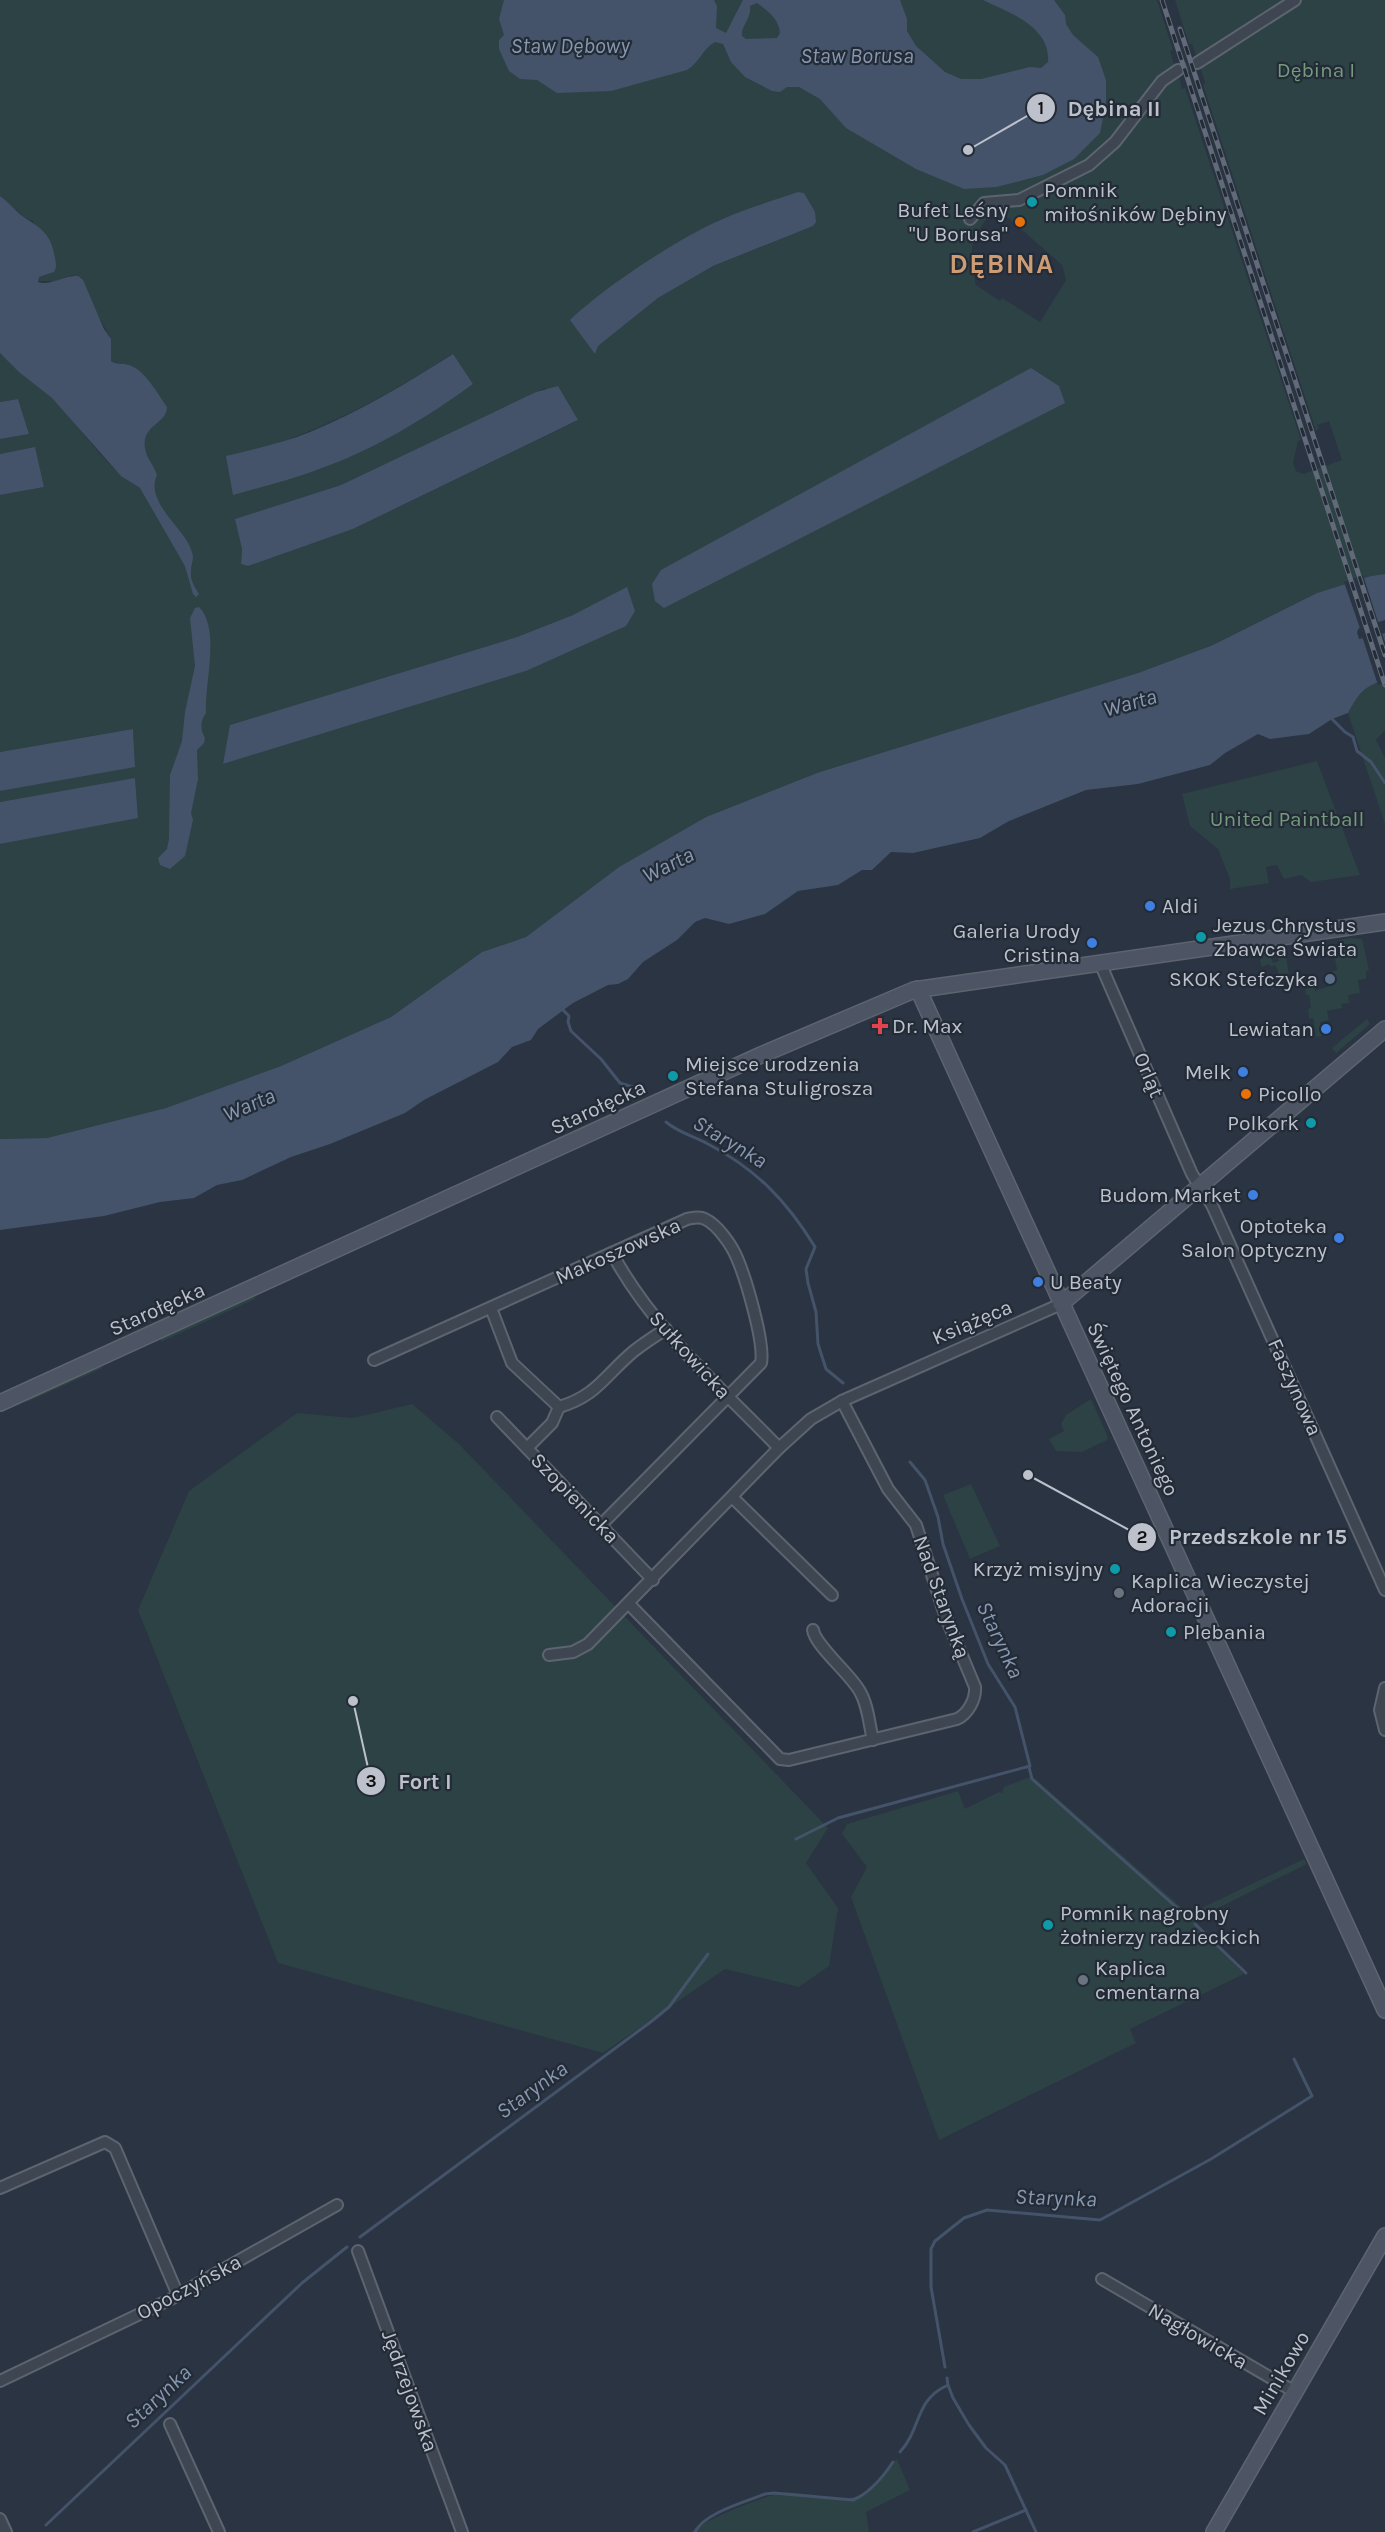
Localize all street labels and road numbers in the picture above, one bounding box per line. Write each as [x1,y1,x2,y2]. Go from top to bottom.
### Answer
street label: Orląt [1129,1049,1169,1101]
street label: Starołęcka [547,1075,649,1139]
street label: Makoszowska [552,1213,684,1289]
street label: Starołęcka [105,1277,209,1341]
street label: Książęca [928,1294,1016,1350]
street label: Sułkowicka [644,1306,736,1404]
street label: Świętego Antoniego [1082,1318,1184,1500]
street label: Faszynowa [1263,1335,1327,1439]
street label: Szopienicka [526,1448,624,1548]
street label: Nad Starynką [909,1532,975,1662]
street label: Opoczyńska [133,2249,245,2325]
street label: Nagłowicka [1144,2298,1252,2374]
street label: Jędrzejowska [377,2327,443,2455]
street label: Minikowo [1247,2327,1315,2419]

